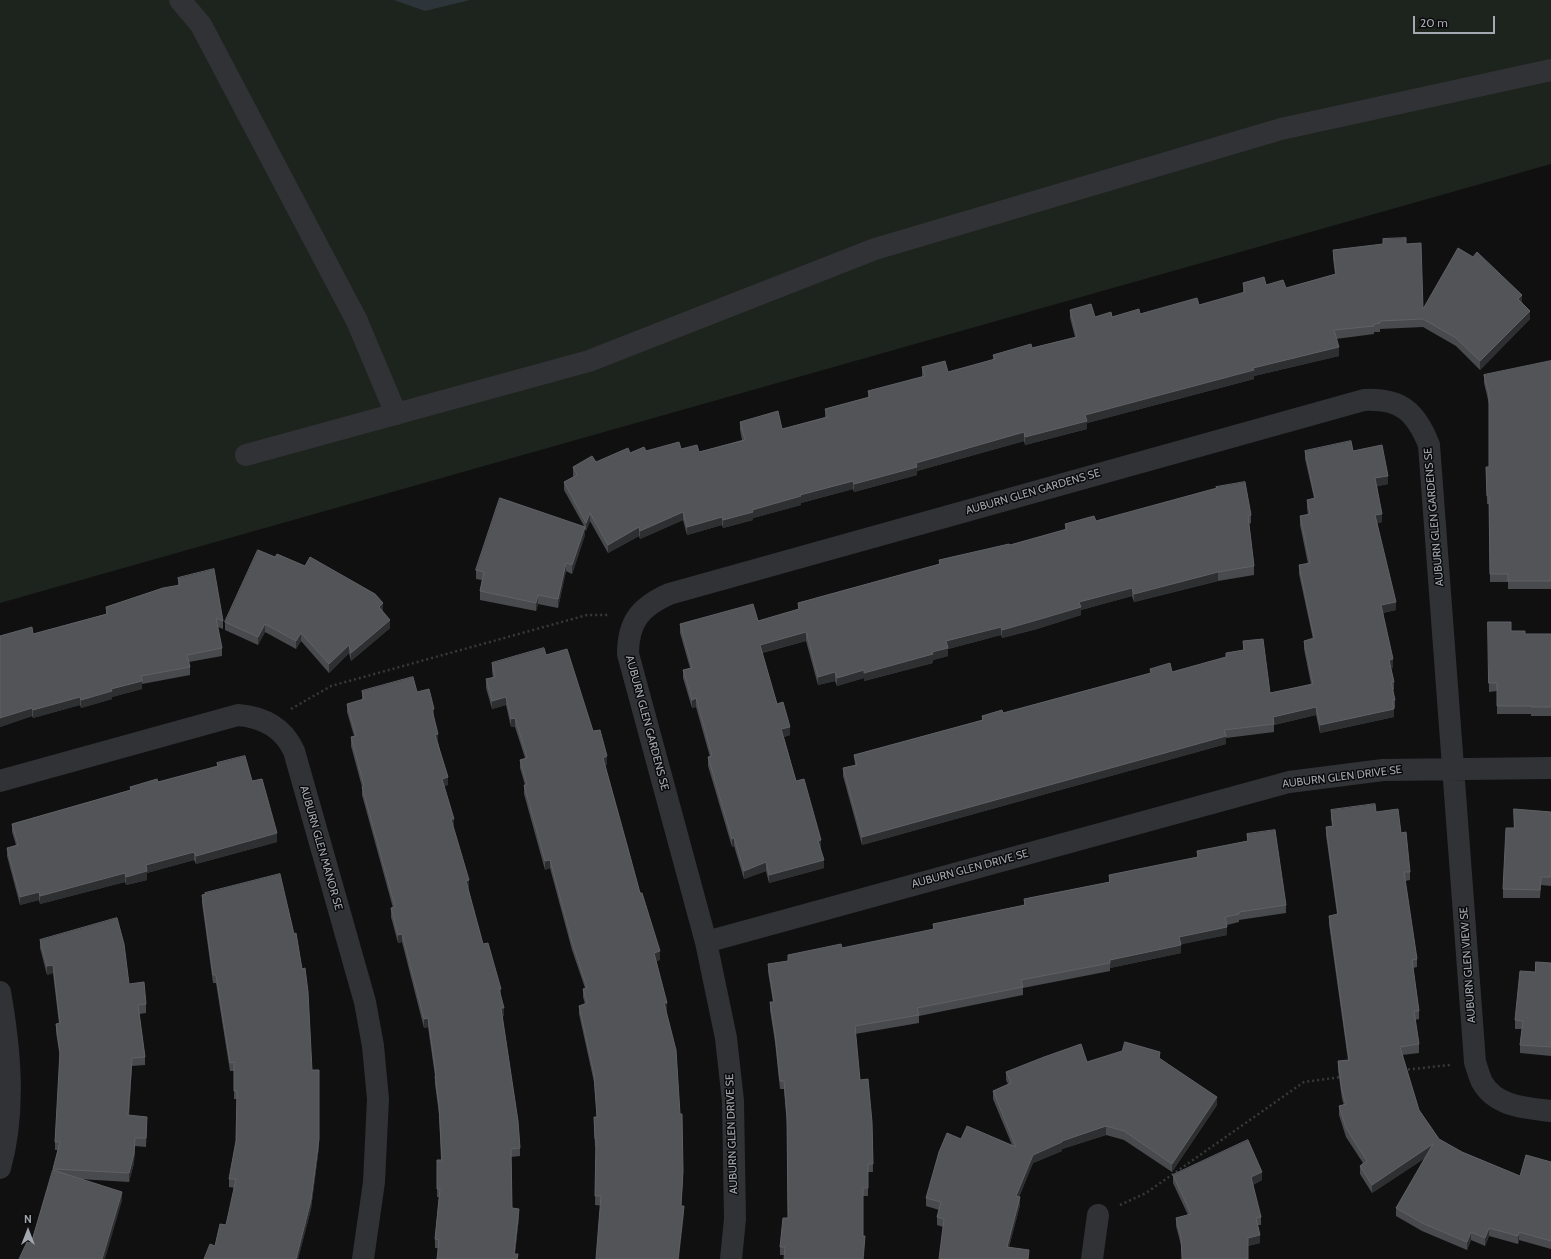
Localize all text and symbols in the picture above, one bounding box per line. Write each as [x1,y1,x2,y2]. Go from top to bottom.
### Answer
scale bar [1415,8,1497,34]
text: 20 m [1420,15,1448,30]
street label: AUBURN GLEN GARDENS SE [1421,447,1447,587]
street label: AUBURN GLEN GARDENS SE [964,466,1102,518]
street label: AUBURN GLEN GARDENS SE [623,654,671,792]
street label: AUBURN GLEN DRIVE SE [1281,763,1403,791]
street label: AUBURN GLEN MANOR SE [297,784,345,912]
street label: AUBURN GLEN DRIVE SE [910,847,1030,891]
street label: AUBURN GLEN VIEW SE [1457,907,1479,1023]
street label: AUBURN GLEN DRIVE SE [723,1074,741,1194]
north arrow [8,1211,48,1251]
text: N [24,1212,32,1226]

